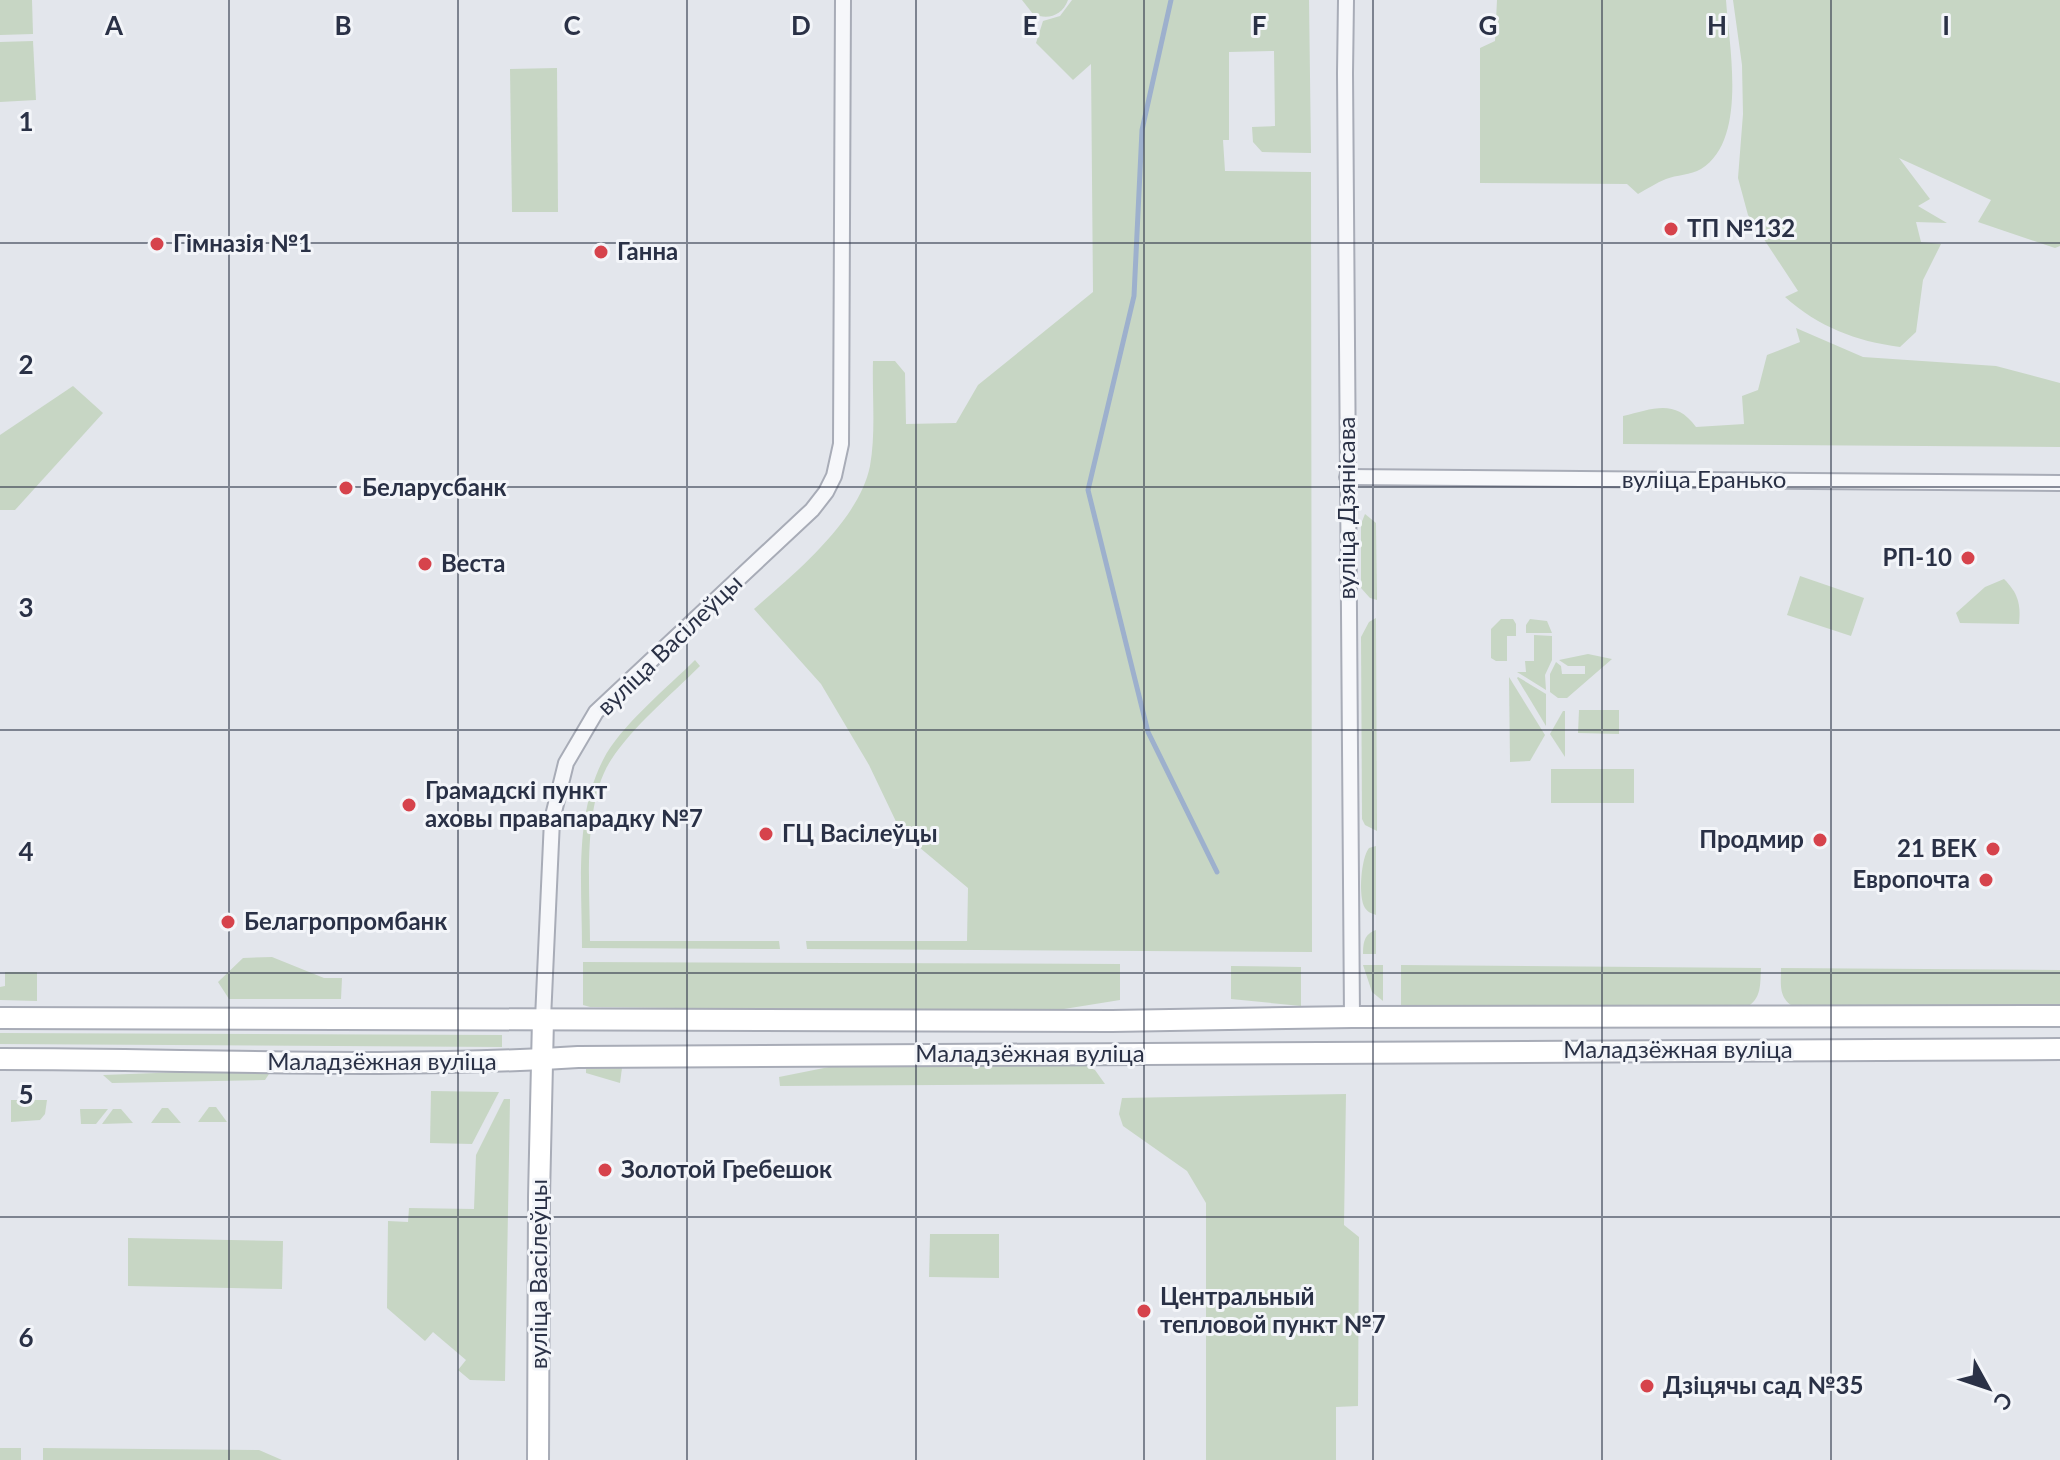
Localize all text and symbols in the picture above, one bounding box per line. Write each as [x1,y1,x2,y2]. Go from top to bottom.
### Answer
text: A [104,9,124,41]
text: B [334,9,352,41]
text: C [563,9,581,41]
text: D [791,9,811,41]
text: E [1023,9,1037,41]
text: F [1252,9,1266,41]
text: G [1479,9,1497,41]
text: H [1707,9,1727,41]
text: I [1942,9,1950,41]
text: 1 [18,105,34,137]
place label: ТП №132 [1687,213,1795,242]
marker: ТП №132 [1662,220,1680,238]
place label: Гімназія №1 [173,228,312,257]
marker: Гімназія №1 [148,235,166,253]
place label: Ганна [617,236,678,265]
marker: Ганна [592,243,610,261]
text: 2 [18,348,34,380]
street label: вуліца Дзянісава [1331,416,1360,600]
street label: вуліца Еранько [1622,464,1786,493]
place label: Беларусбанк [362,472,507,501]
marker: Беларусбанк [337,479,355,497]
place label: РП-10 [1882,542,1952,571]
place label: Веста [441,548,505,577]
marker: РП-10 [1959,549,1977,567]
marker: Веста [416,555,434,573]
street label: вуліца Васілеўцы [590,567,747,720]
text: 3 [18,591,34,623]
place label: Грамадскі пункт аховы правапарадку №7 [425,775,703,832]
marker: Грамадскі пункт аховы правапарадку №7 [400,796,418,814]
place label: ГЦ Васілеўцы [782,818,938,847]
place label: Продмир [1699,824,1804,853]
marker: ГЦ Васілеўцы [757,825,775,843]
marker: Продмир [1811,831,1829,849]
place label: 21 ВЕК [1897,833,1977,862]
text: 4 [18,835,34,867]
marker: 21 ВЕК [1984,840,2002,858]
place label: Европочта [1852,864,1970,893]
marker: Европочта [1977,871,1995,889]
place label: Белагропромбанк [244,906,447,935]
marker: Белагропромбанк [219,913,237,931]
street label: Маладзёжная вуліца [1563,1034,1793,1063]
street label: Маладзёжная вуліца [915,1038,1145,1067]
street label: Маладзёжная вуліца [267,1046,497,1075]
text: 5 [18,1078,34,1110]
place label: Золотой Гребешок [621,1154,832,1183]
marker: Золотой Гребешок [596,1161,614,1179]
street label: вуліца Васілеўцы [523,1179,552,1369]
place label: Центральный тепловой пункт №7 [1160,1281,1386,1338]
marker: Центральный тепловой пункт №7 [1135,1302,1153,1320]
text: 6 [18,1321,34,1353]
north arrow [1948,1348,2028,1428]
place label: Дзіцячы сад №35 [1663,1370,1863,1399]
marker: Дзіцячы сад №35 [1638,1377,1656,1395]
text: С [1988,1387,2019,1416]

